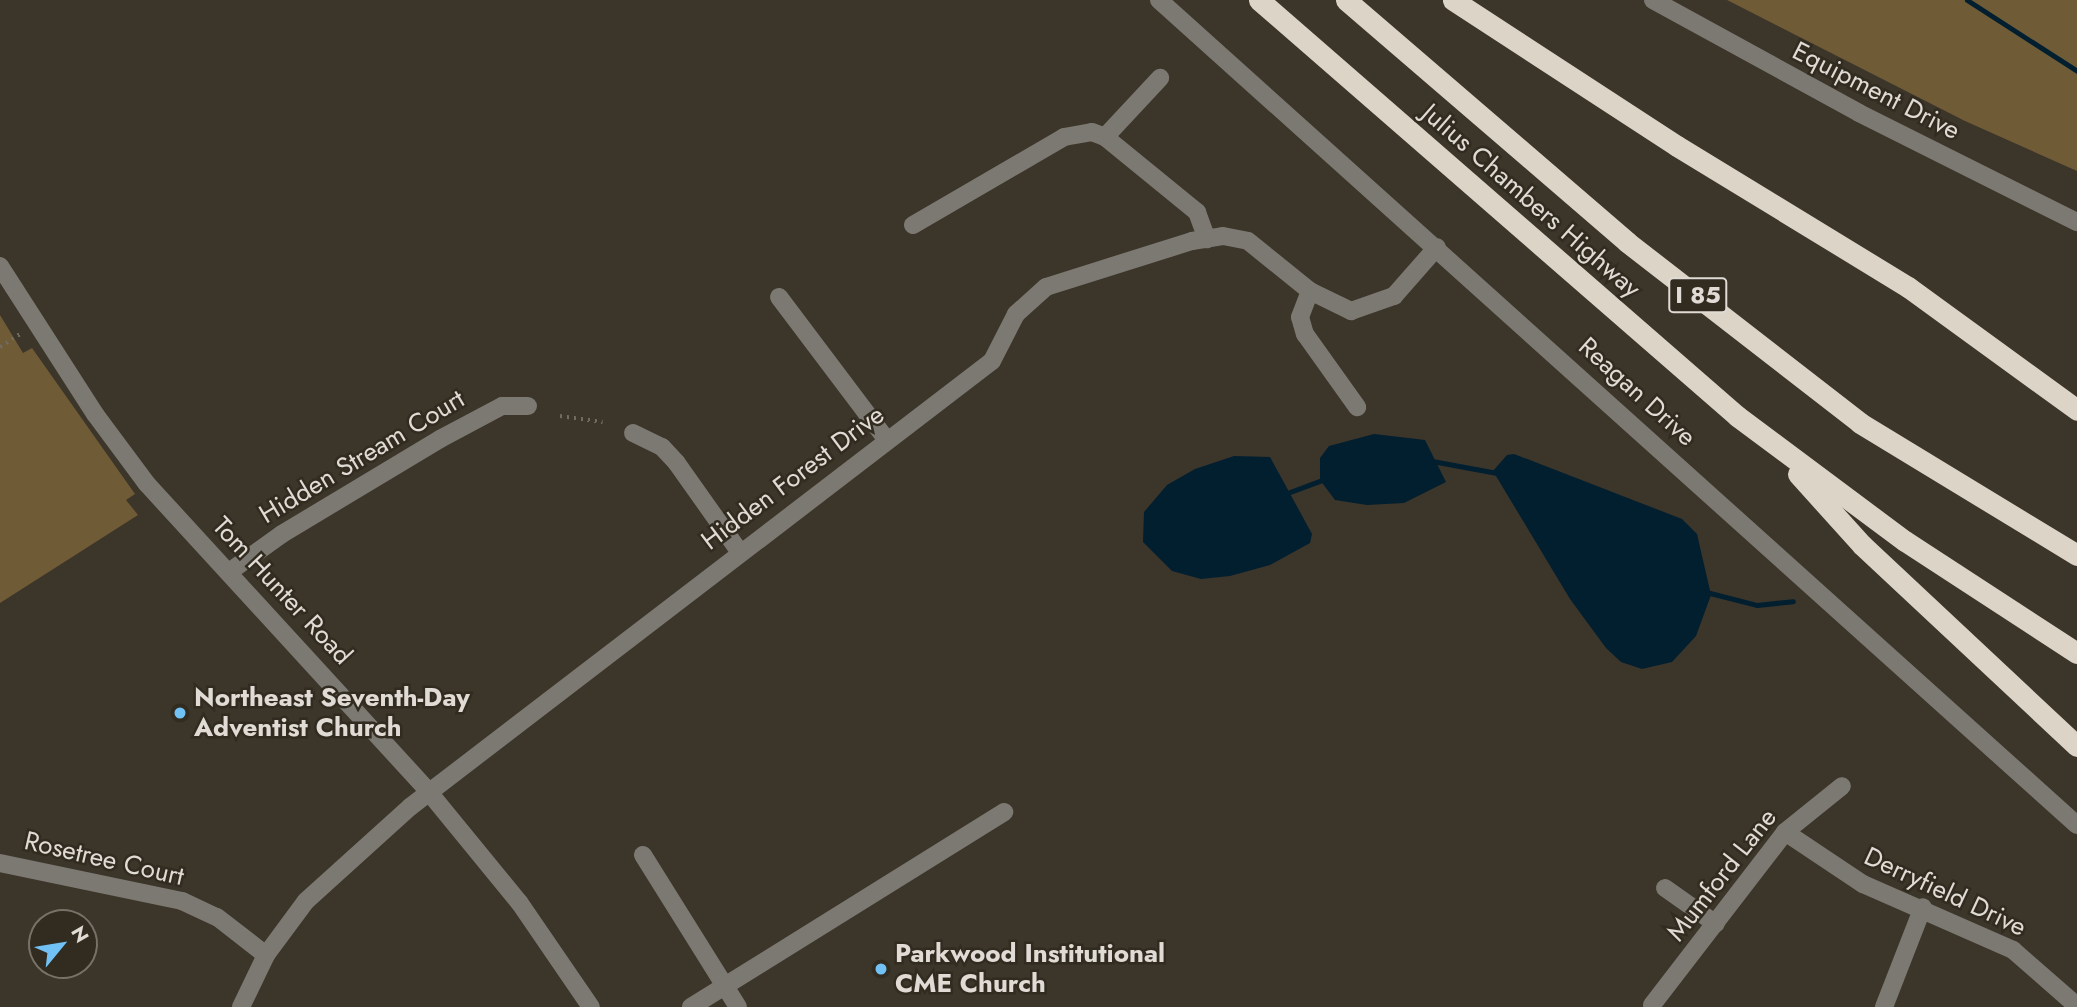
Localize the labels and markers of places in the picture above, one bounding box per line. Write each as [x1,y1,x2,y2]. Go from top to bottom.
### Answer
place label: Northeast Seventh-Day Adventist Church [194,682,470,744]
marker: Northeast Seventh-Day Adventist Church [172,705,188,721]
place label: Parkwood Institutional CME Church [895,938,1165,1000]
marker: Parkwood Institutional CME Church [873,961,889,977]

